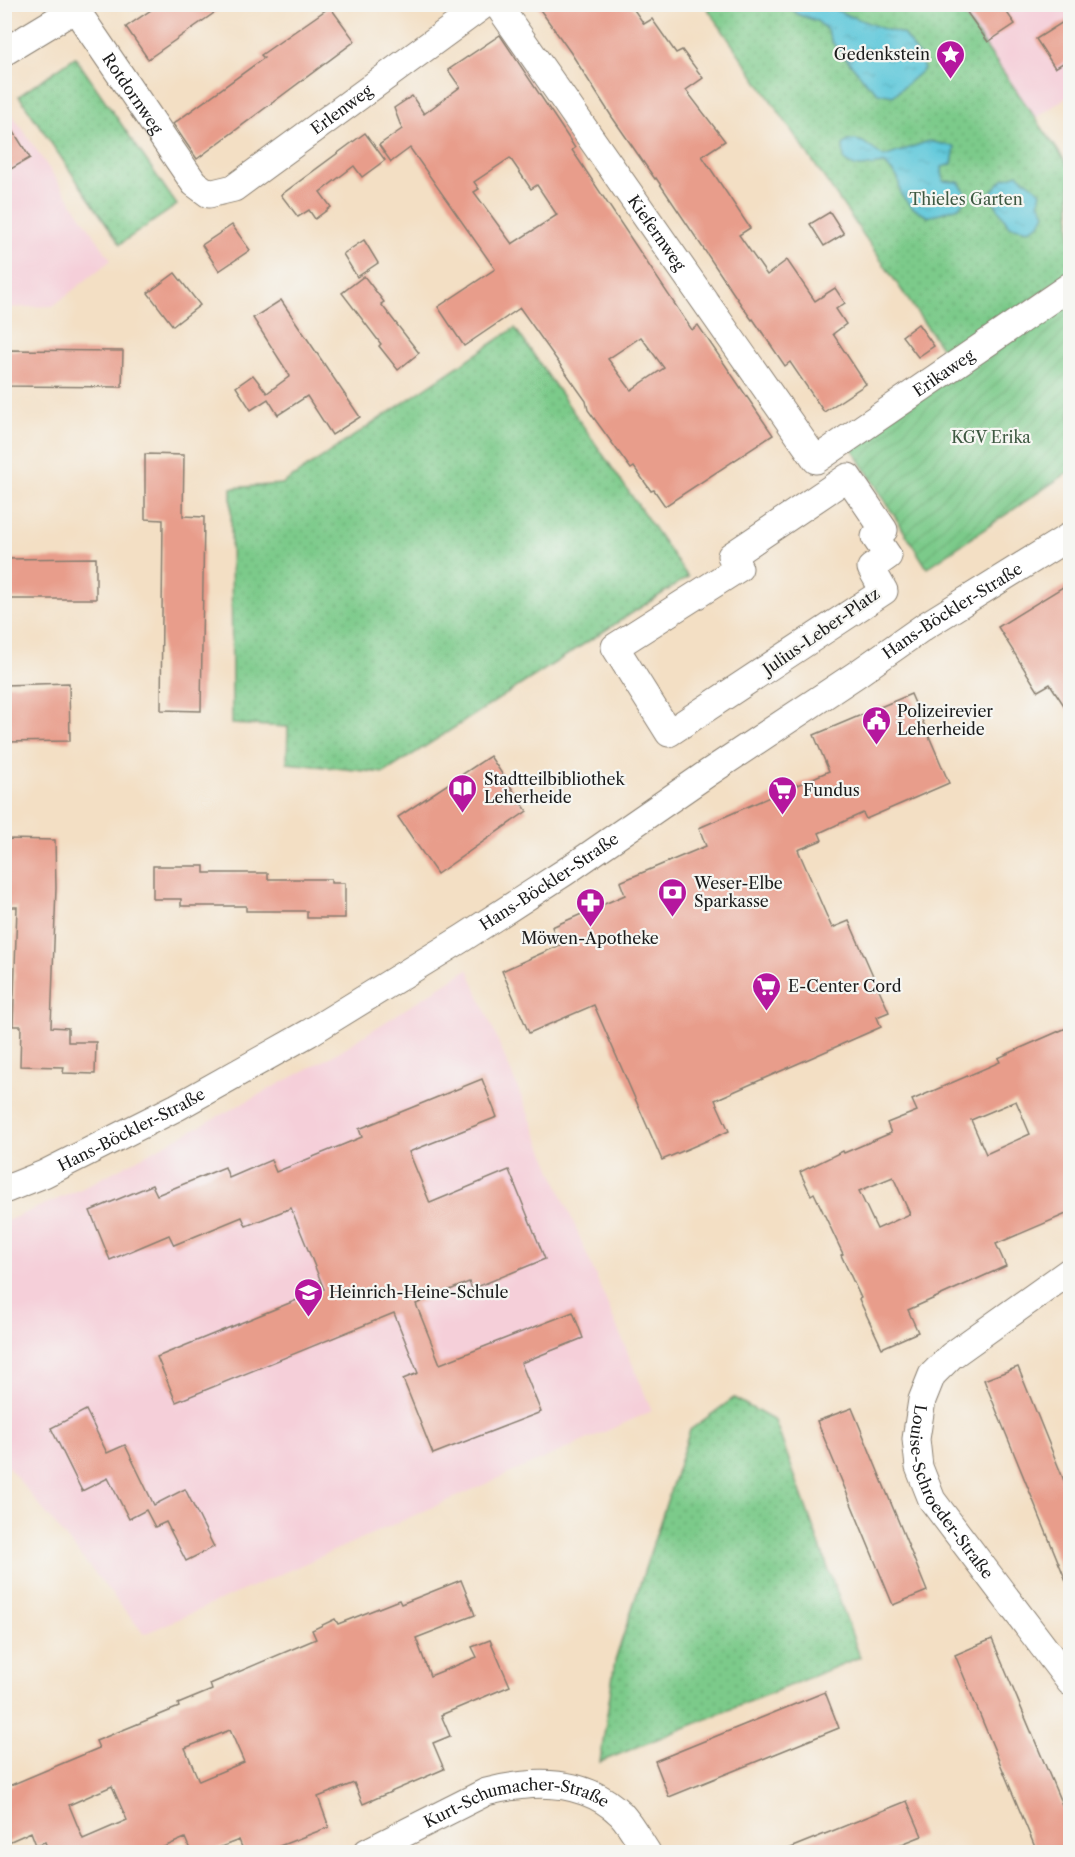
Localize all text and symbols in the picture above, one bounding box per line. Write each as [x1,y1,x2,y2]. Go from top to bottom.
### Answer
place icon: Gedenkstein [935,38,967,80]
place label: Gedenkstein [834,44,930,64]
street label: Rotdornweg [98,49,168,138]
street label: Erlenweg [307,80,376,138]
park label: Thieles Garten [909,189,1023,209]
street label: Kiefernweg [624,191,690,275]
street label: Erikaweg [909,344,978,401]
park label: KGV Erika [951,427,1031,447]
street label: Hans-Böckler-Straße [878,558,1026,663]
street label: Julius-Leber-Platz [756,583,883,680]
place label: Polizeirevier Leherheide [897,701,993,739]
public building icon: Polizeirevier Leherheide [860,704,892,746]
place label: Stadtteilbibliothek Leherheide [484,769,626,807]
library icon: Stadtteilbibliothek Leherheide [447,772,479,814]
supermarket icon: Fundus [766,774,798,816]
place label: Fundus [803,780,860,800]
street label: Hans-Böckler-Straße [476,828,622,935]
place label: Weser-Elbe Sparkasse [693,873,783,911]
bank icon: Weser-Elbe Sparkasse [657,876,689,918]
pharmacy icon: Möwen-Apotheke [574,886,606,928]
place label: Möwen-Apotheke [521,928,659,948]
supermarket icon: E-Center Cord [751,970,783,1012]
place label: E-Center Cord [788,976,902,996]
street label: Hans-Böckler-Straße [54,1083,208,1175]
school or university icon: Heinrich-Heine-Schule [292,1276,324,1318]
place label: Heinrich-Heine-Schule [329,1282,508,1302]
street label: Louise-Schroeder-Straße [906,1403,998,1583]
street label: Kurt-Schumacher-Straße [420,1774,613,1832]

